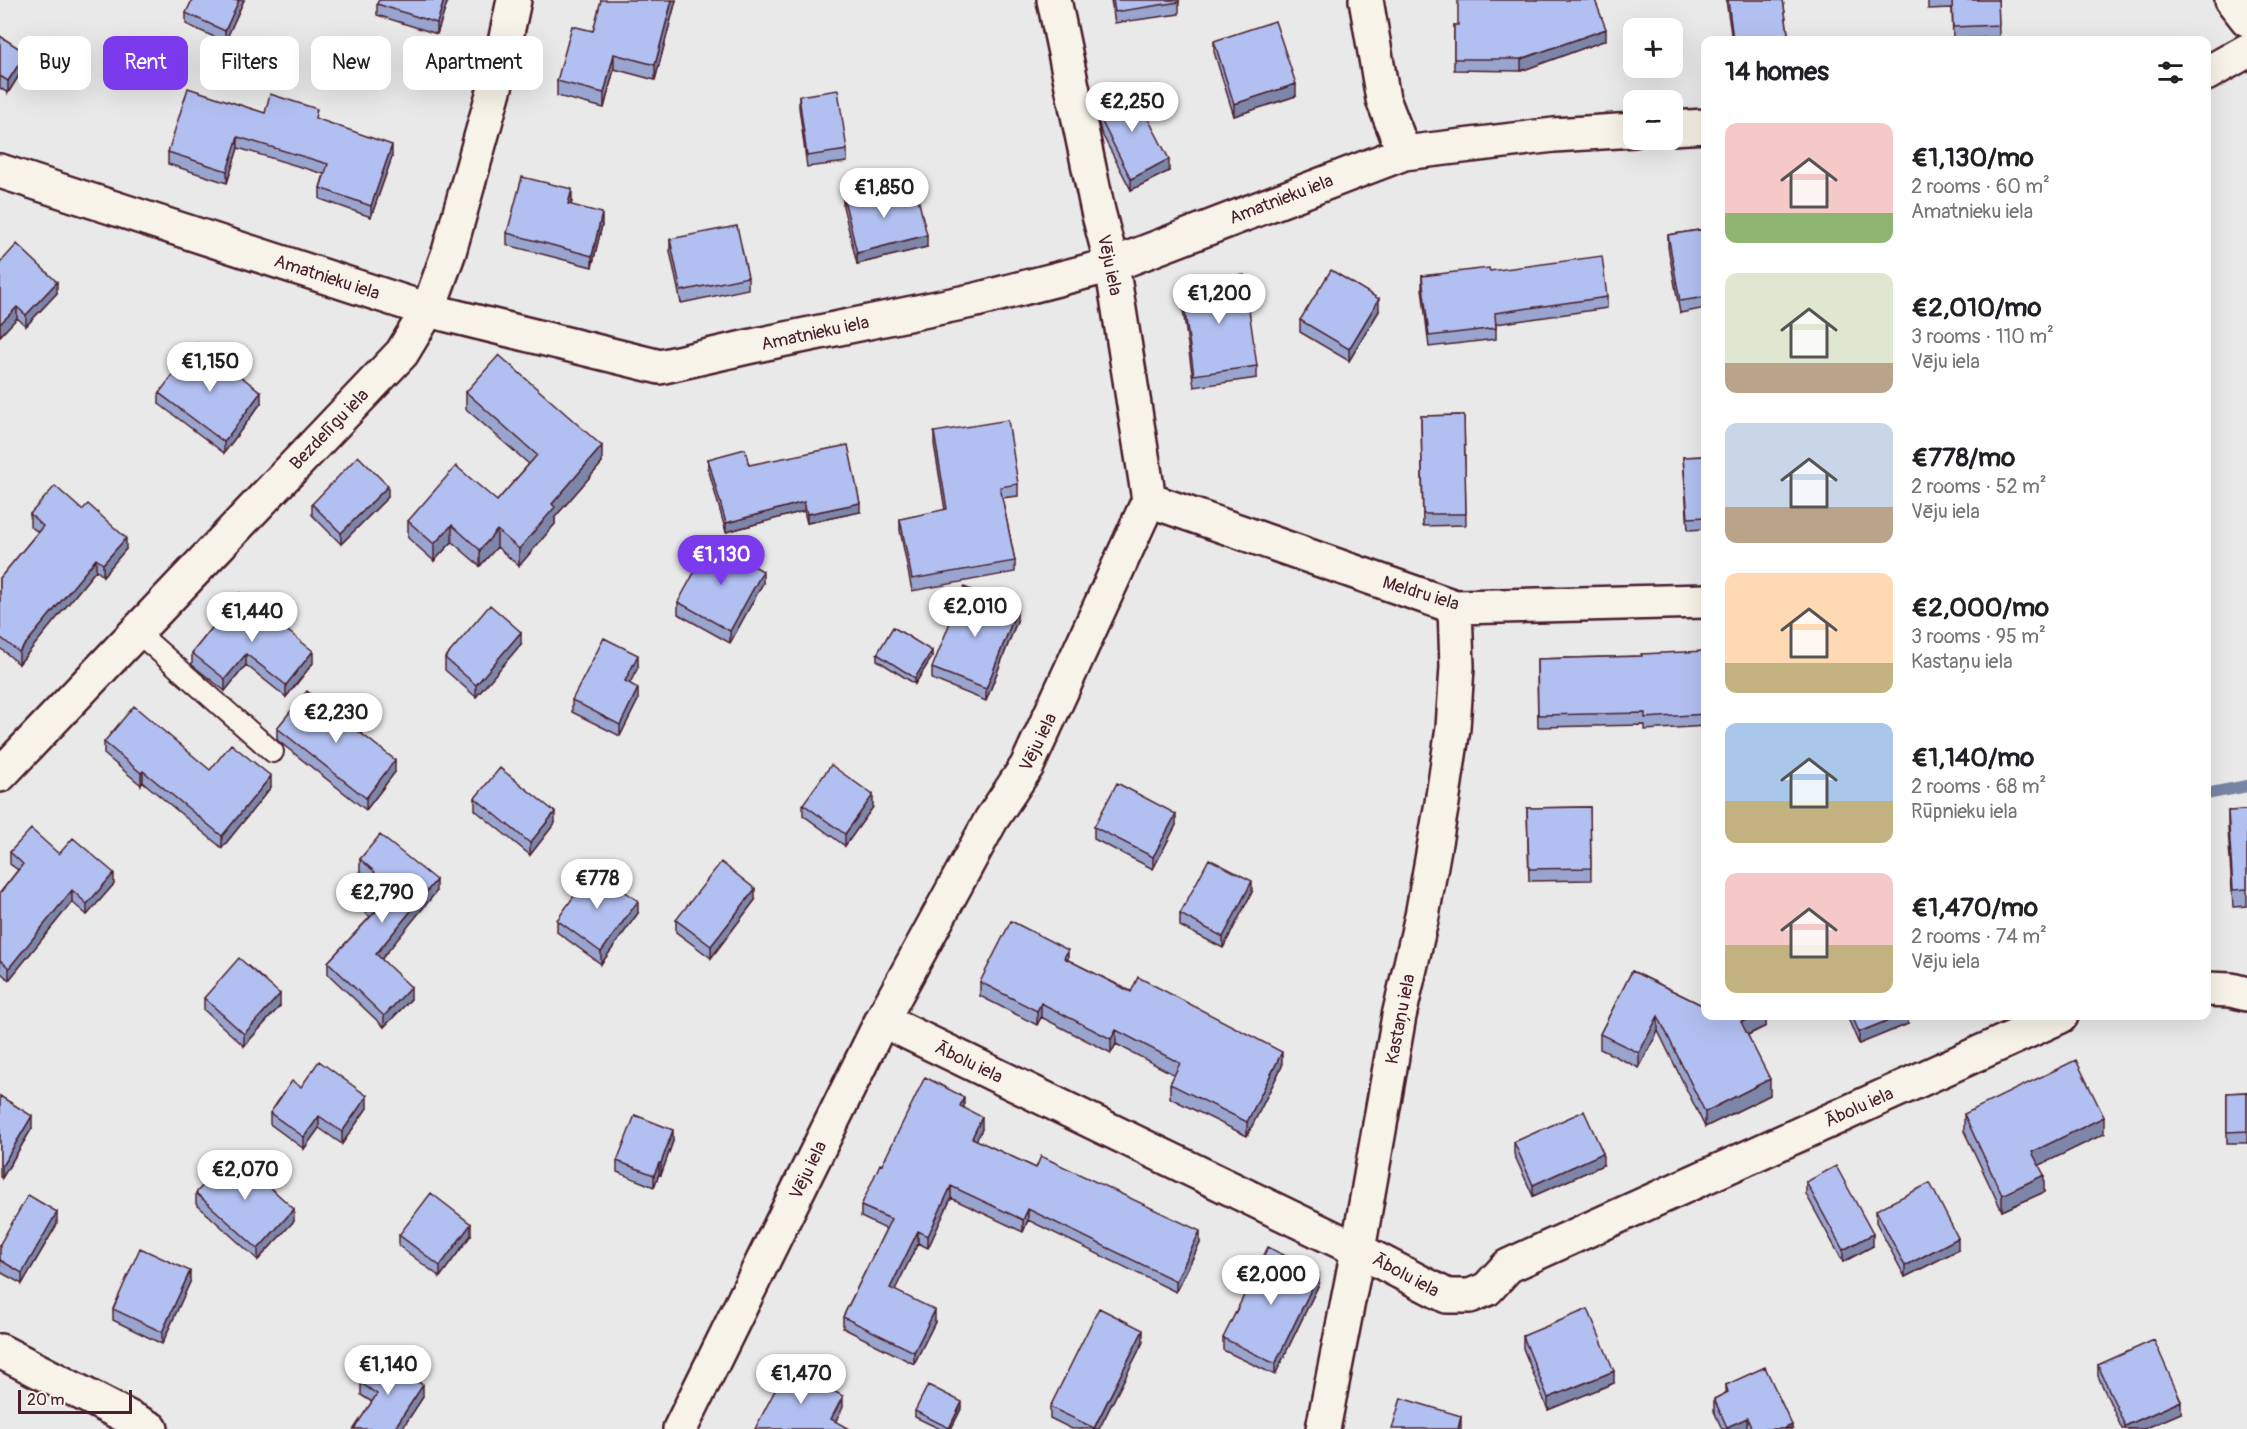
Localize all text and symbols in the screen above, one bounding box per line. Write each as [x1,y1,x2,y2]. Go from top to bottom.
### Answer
map controls [1623,18,1683,150]
button: + [1623,18,1683,78]
chip: Buy [18,36,91,90]
chip: Rent [103,36,188,90]
chip: Filters [200,36,299,90]
chip: New [311,36,391,90]
chip: Apartment [403,36,543,90]
text: 14 homes [1725,56,1829,88]
icon: filters [2154,56,2187,89]
pin: €2,250 [1083,82,1181,133]
text: €2,250 [1099,89,1165,114]
button: − [1623,90,1683,150]
text: €1,130/mo [1911,142,2034,174]
icon: home [1773,147,1845,219]
pin: €1,850 [835,168,933,219]
street label: Amatnieku iela [1226,169,1337,230]
text: 2 rooms · 60 m² [1911,174,2050,199]
text: €1,850 [854,175,914,200]
text: Amatnieku iela [1911,199,2033,224]
street label: Vēju iela [1092,232,1127,298]
street label: Amatnieku iela [271,250,383,305]
pin: €1,200 [1170,274,1268,325]
text: €1,200 [1187,281,1251,306]
text: €2,010/mo [1911,292,2041,324]
icon: home [1773,297,1845,369]
street label: Amatnieku iela [759,311,871,356]
text: 3 rooms · 110 m² [1911,324,2054,349]
pin: €1,150 [161,342,259,393]
text: €1,150 [181,349,239,374]
text: Vēju iela [1911,349,1980,374]
street label: Bezdelīgu iela [285,384,374,475]
text: €778/mo [1911,442,2015,474]
icon: home [1773,447,1845,519]
text: 2 rooms · 52 m² [1911,474,2047,499]
text: Vēju iela [1911,499,1980,524]
pin: €1,130 [672,535,770,586]
text: €1,130 [692,542,750,567]
street label: Meldru iela [1380,571,1462,616]
pin: €2,010 [926,587,1024,638]
pin: €1,440 [203,592,301,643]
text: €2,000/mo [1911,592,2049,624]
text: €2,010 [943,594,1007,619]
icon: home [1773,597,1845,669]
text: €1,440 [221,599,283,624]
text: 3 rooms · 95 m² [1911,624,2046,649]
text: Kastaņu iela [1911,649,2013,674]
pin: €2,230 [287,693,385,744]
text: €2,230 [304,700,368,725]
street label: Vēju iela [1015,709,1062,775]
text: €1,140/mo [1911,742,2034,774]
icon: home [1773,747,1845,819]
text: 2 rooms · 68 m² [1911,774,2046,799]
text: Rūpnieku iela [1911,799,2017,824]
pin: €778 [561,859,633,910]
text: €778 [575,866,619,891]
pin: €2,790 [333,873,431,924]
text: €2,790 [350,880,414,905]
text: €1,470/mo [1911,892,2038,924]
icon: home [1773,897,1845,969]
text: 2 rooms · 74 m² [1911,924,2047,949]
text: Vēju iela [1911,949,1980,974]
street label: Kastaņu iela [1380,972,1420,1066]
street label: Ābolu iela [931,1036,1006,1089]
street label: Ābolu iela [1821,1082,1897,1133]
street label: Vēju iela [785,1137,832,1203]
pin: €2,070 [196,1150,294,1201]
text: €2,070 [211,1157,279,1182]
street label: Ābolu iela [1368,1248,1443,1303]
pin: €2,000 [1222,1255,1320,1306]
text: €2,000 [1236,1262,1306,1287]
pin: €1,140 [339,1345,437,1396]
text: €1,140 [358,1352,418,1377]
pin: €1,470 [752,1354,850,1405]
text: €1,470 [770,1361,832,1386]
scale bar [18,1387,132,1414]
text: 20 m [27,1390,65,1410]

